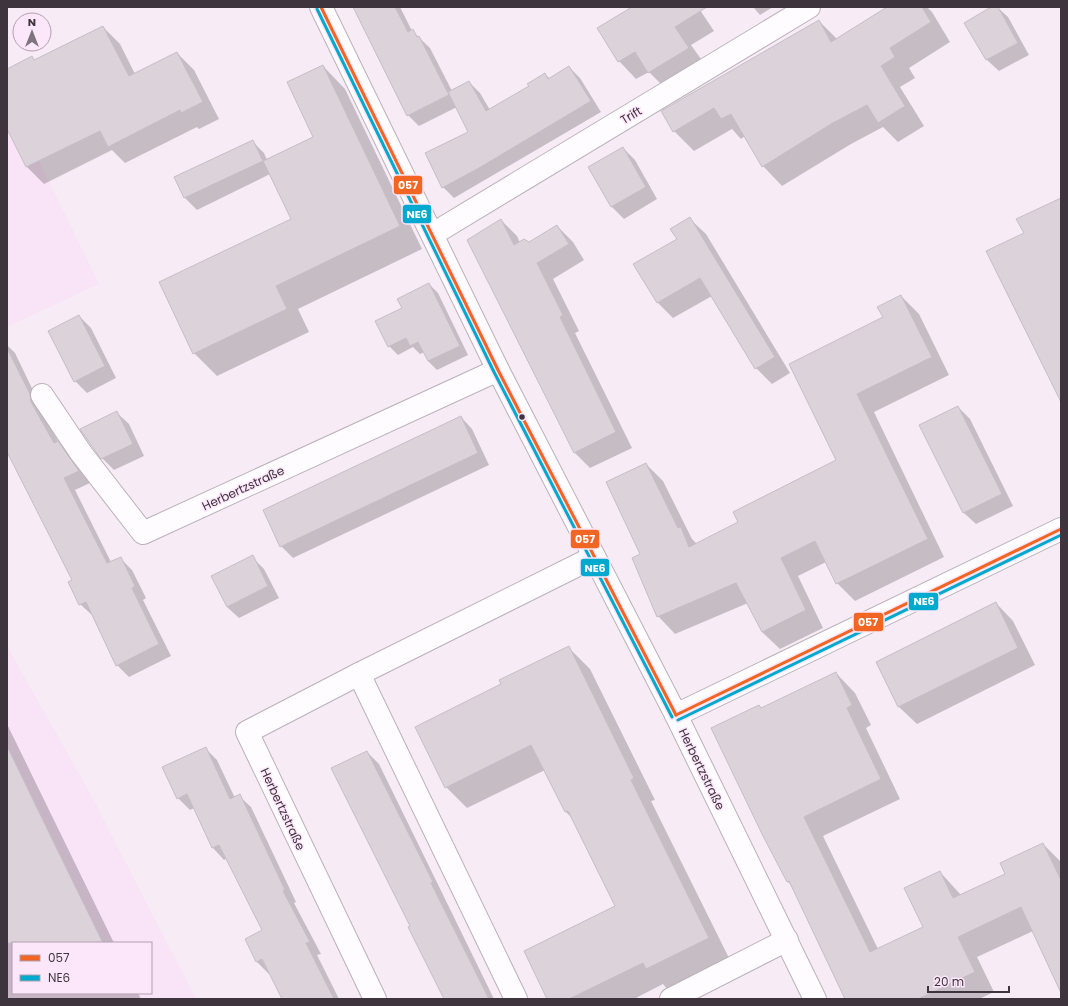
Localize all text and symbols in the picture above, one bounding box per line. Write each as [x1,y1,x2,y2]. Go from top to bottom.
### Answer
north arrow [12,12,52,52]
text: N [28,14,36,30]
street label: Trift [617,102,645,128]
line badge: 057 [393,175,423,195]
text: 057 [398,177,418,193]
line badge: NE6 [402,204,432,224]
text: NE6 [406,206,428,222]
unlabelled marker [517,412,527,422]
street label: Herbertzstraße [199,462,287,514]
line badge: 057 [570,529,600,549]
text: 057 [575,531,595,547]
line badge: NE6 [580,558,610,577]
text: NE6 [584,560,606,576]
line badge: NE6 [908,592,939,611]
text: NE6 [913,593,935,609]
line badge: 057 [853,612,884,632]
text: 057 [858,614,878,630]
street label: Herbertzstraße [675,725,729,813]
street label: Herbertzstraße [257,765,309,853]
legend [12,942,152,994]
text: 057 [48,949,70,966]
scale bar [928,968,1009,994]
text: NE6 [48,969,70,986]
text: 20 m [934,973,964,990]

